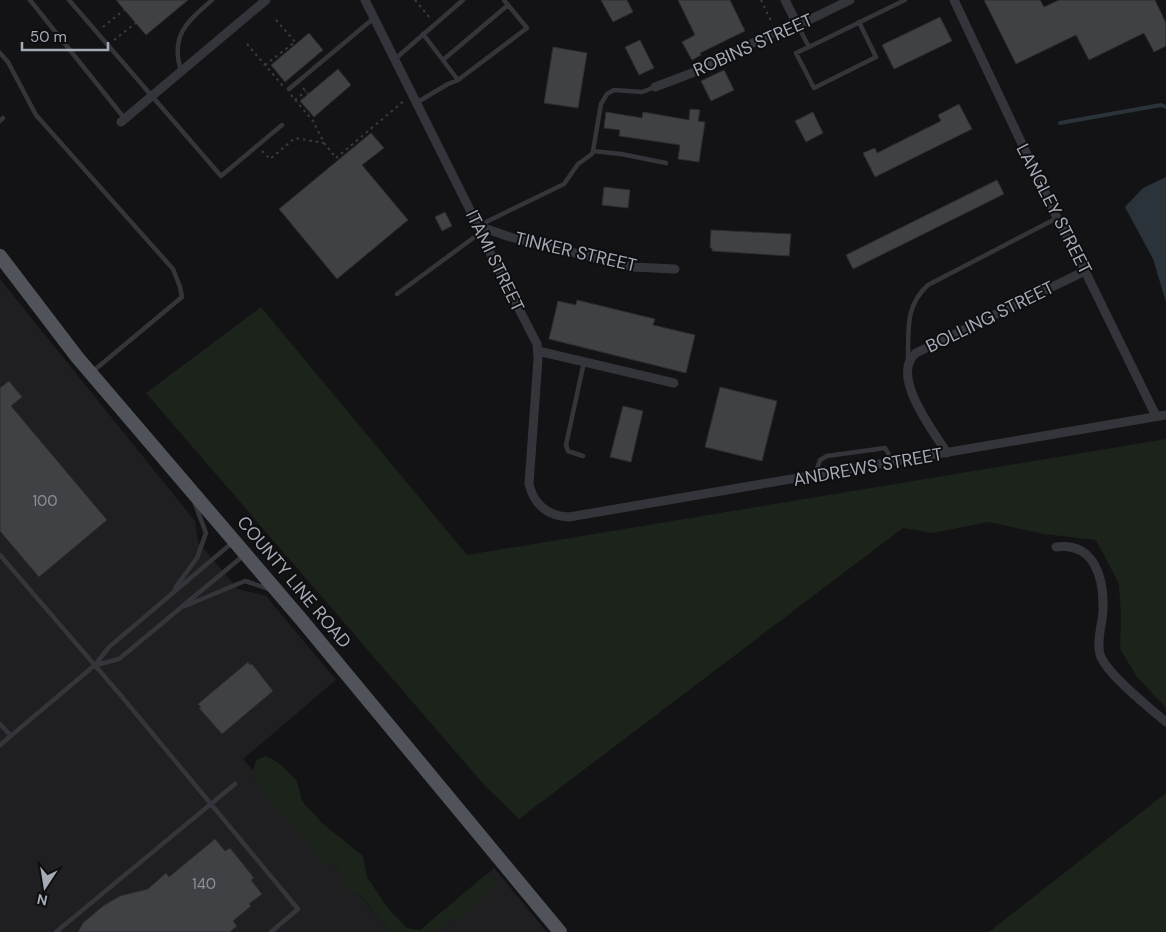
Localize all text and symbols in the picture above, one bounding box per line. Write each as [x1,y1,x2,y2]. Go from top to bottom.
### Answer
street label: ROBINS STREET [689,8,817,82]
scale bar [22,20,109,52]
text: 50 m [30,27,67,47]
street label: LANGLEY STREET [1011,140,1097,278]
street label: ITAMI STREET [460,206,530,316]
street label: TINKER STREET [513,226,639,278]
street label: BOLLING STREET [922,275,1058,359]
street label: ANDREWS STREET [791,442,945,492]
house number: 100 [32,491,58,511]
street label: COUNTY LINE ROAD [232,511,356,653]
north arrow [20,862,70,912]
house number: 140 [192,874,216,894]
text: N [35,890,49,910]

